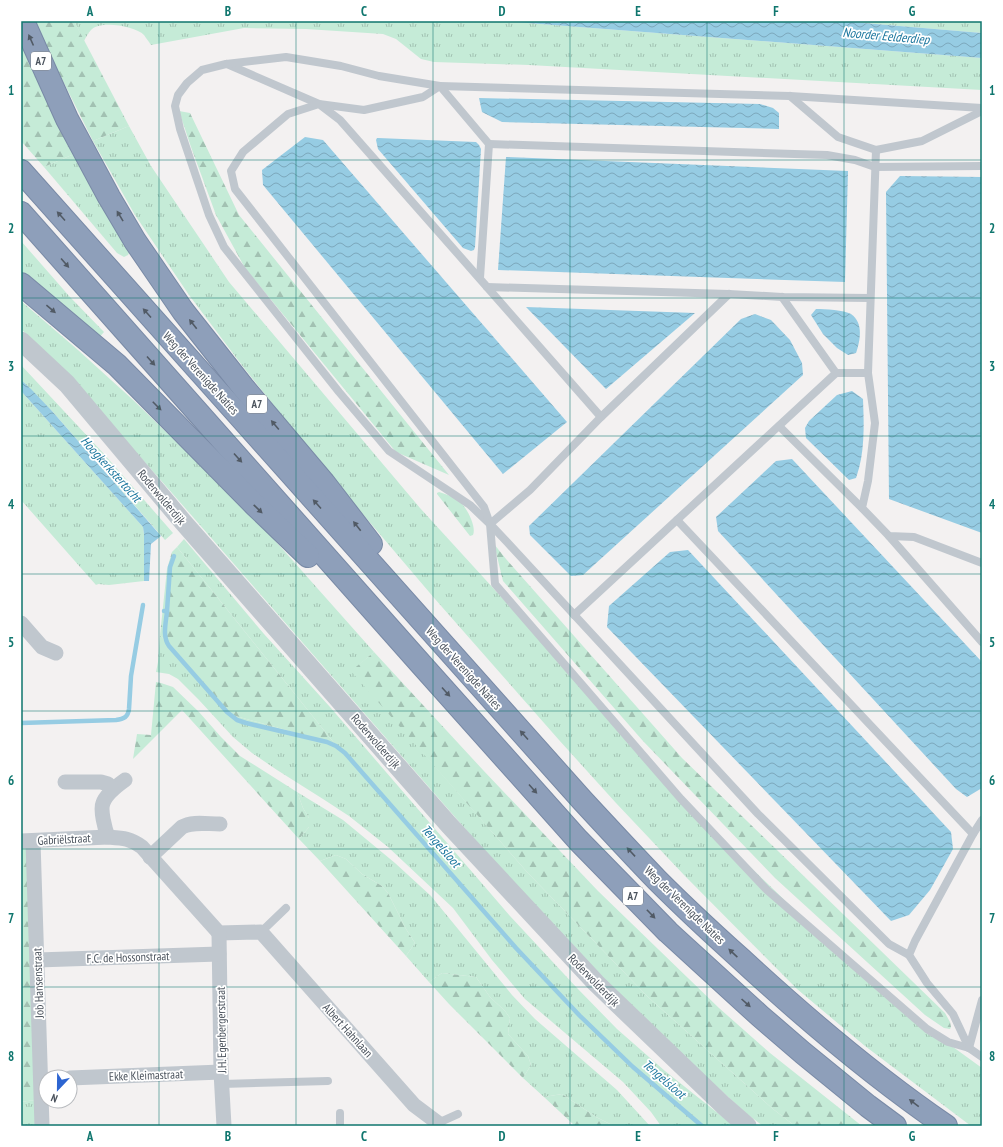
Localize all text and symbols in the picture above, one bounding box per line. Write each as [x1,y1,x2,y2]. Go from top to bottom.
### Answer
text: A [86,3,94,20]
text: B [225,3,231,20]
text: C [361,3,367,20]
text: D [499,3,506,20]
text: E [635,3,641,20]
text: F [773,3,779,20]
text: G [909,3,916,20]
water label: Noorder Eelderdiep [842,24,931,48]
one-way arrow [28,34,34,45]
road number: A7 [31,52,51,70]
text: 1 [8,82,14,99]
text: 1 [989,82,995,99]
one-way arrow [56,210,65,221]
one-way arrow [117,210,124,222]
text: 2 [8,220,14,237]
text: 2 [989,220,995,237]
one-way arrow [61,258,70,268]
one-way arrow [45,305,56,314]
one-way arrow [143,307,152,318]
one-way arrow [189,318,197,329]
street label: Weg der Verenigde Naties [160,329,242,417]
one-way arrow [147,355,156,366]
text: 3 [8,358,14,375]
text: 3 [989,358,995,375]
road number: A7 [247,395,267,413]
one-way arrow [152,401,162,411]
one-way arrow [270,420,279,430]
water label: Hoogkerkstertocht [77,433,146,507]
one-way arrow [233,452,242,463]
street label: Roderwolderdijk [135,466,190,528]
text: 4 [8,496,15,513]
text: 4 [989,496,996,513]
one-way arrow [313,499,322,509]
one-way arrow [253,504,263,513]
one-way arrow [353,520,361,531]
street label: Weg der Verenigde Naties [423,624,505,712]
text: 5 [8,634,14,651]
text: 5 [989,634,995,651]
one-way arrow [442,687,451,698]
street label: Roderwolderdijk [348,711,404,772]
one-way arrow [519,730,529,740]
text: 6 [8,772,14,789]
text: 6 [989,772,995,789]
one-way arrow [529,784,538,794]
water label: Tengelsloot [418,821,465,872]
street label: Gabriëlstraat [37,830,92,848]
one-way arrow [626,847,635,857]
street label: Weg der Verenigde Naties [642,863,728,947]
road number: A7 [623,887,643,905]
one-way arrow [646,909,656,919]
text: 7 [8,910,14,927]
text: 7 [989,910,995,927]
street label: Job Hansenstraat [29,947,47,1019]
street label: F.C. de Hossonstraat [86,948,170,966]
one-way arrow [728,948,738,957]
street label: Roderwolderdijk [565,951,623,1010]
street label: J.H. Egenbergerstraat [213,986,229,1074]
one-way arrow [741,999,751,1008]
street label: Albert Hahnlaan [320,1000,376,1060]
text: 8 [8,1048,14,1065]
text: 8 [989,1048,995,1065]
water label: Tengelsloot [639,1056,690,1103]
street label: Ekke Kleimastraat [109,1066,184,1084]
north arrow [38,1069,78,1109]
text: N [49,1091,60,1106]
one-way arrow [909,1099,919,1107]
text: A [86,1128,94,1145]
text: B [225,1128,231,1145]
text: C [361,1128,367,1145]
text: D [499,1128,506,1145]
text: E [635,1128,641,1145]
text: F [773,1128,779,1145]
text: G [909,1128,916,1145]

